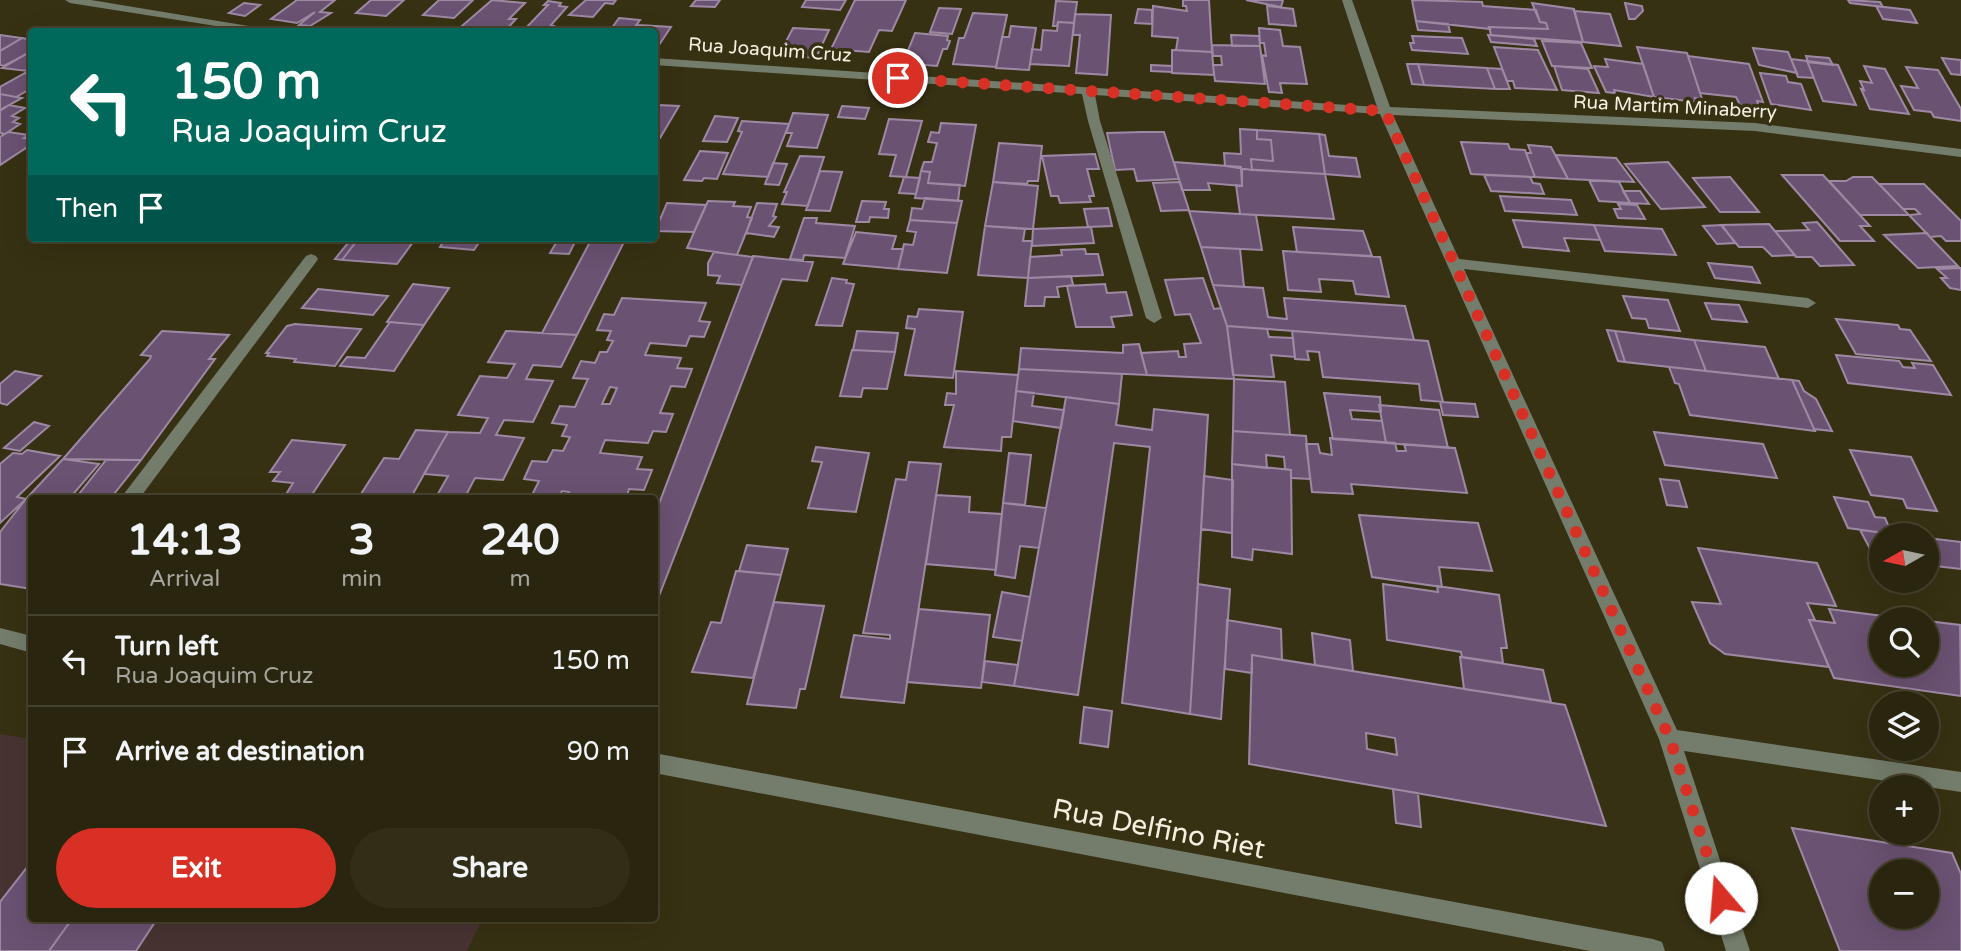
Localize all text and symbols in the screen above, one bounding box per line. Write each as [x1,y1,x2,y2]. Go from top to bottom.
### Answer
street label: Rua Joaquim Cruz [687,33,852,67]
pin [868,48,928,108]
text: 150 m [171,53,321,112]
icon: left [56,56,147,147]
icon: arrive [879,59,917,97]
street label: Rua Martim Minaberry [1572,91,1777,123]
text: Rua Joaquim Cruz [171,113,447,151]
icon: arrive [132,189,170,227]
text: Then [56,193,118,224]
text: 14:13 [126,515,243,566]
text: 3 [348,515,375,566]
text: 240 [480,515,560,566]
north arrow [1869,523,1939,593]
map controls [1869,523,1939,929]
text: Arrival [149,565,220,593]
text: min [341,565,382,593]
text: m [509,565,531,593]
button: search [1869,607,1939,677]
text: Turn left [115,631,218,662]
icon: left [56,642,94,680]
text: 150 m [550,645,630,676]
text: Rua Joaquim Cruz [115,662,313,690]
button: layers [1869,691,1939,761]
icon: arrive [56,733,94,771]
text: Arrive at destination [115,736,365,767]
text: 90 m [567,736,630,767]
button: + [1869,775,1939,845]
street label: Rua Delfino Riet [1050,792,1268,866]
button: Exit [56,828,336,908]
button: Share [350,828,630,908]
button: − [1869,859,1939,929]
position arrow [1684,861,1758,935]

